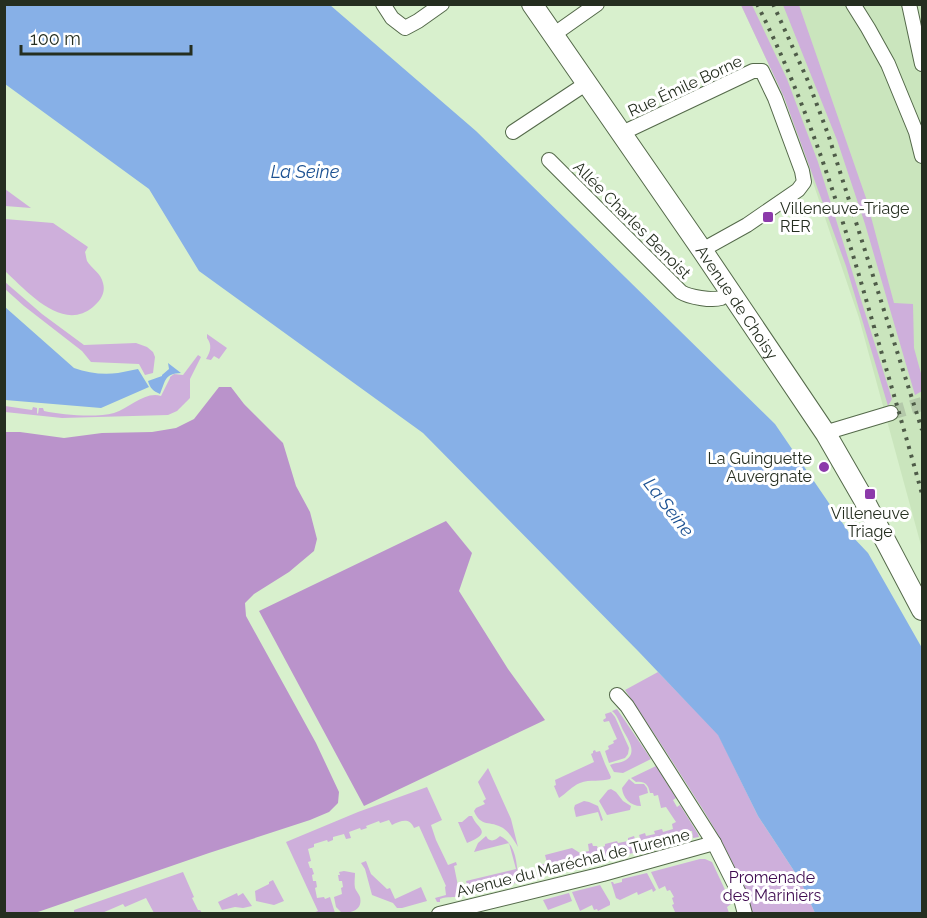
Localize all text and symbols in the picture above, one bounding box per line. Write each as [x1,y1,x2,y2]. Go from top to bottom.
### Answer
scale bar [21,18,190,56]
text: 100 m [30,28,81,49]
street label: Rue Émile Borne [625,50,745,121]
street label: Allée Charles Benoist [569,157,695,283]
water label: La Seine [271,161,340,182]
place label: Villeneuve-Triage RER [780,199,909,236]
marker: Villeneuve-Triage RER [761,210,775,224]
street label: Avenue de Choisy [692,242,783,363]
place label: La Guinguette Auvergnate [707,449,812,486]
marker: La Guinguette Auvergnate [817,460,831,474]
water label: La Seine [640,474,699,541]
marker: Villeneuve Triage [863,487,877,501]
place label: Villeneuve Triage [831,504,909,541]
street label: Avenue du Maréchal de Turenne [454,825,692,901]
park label: Promenade des Mariniers [723,868,822,905]

